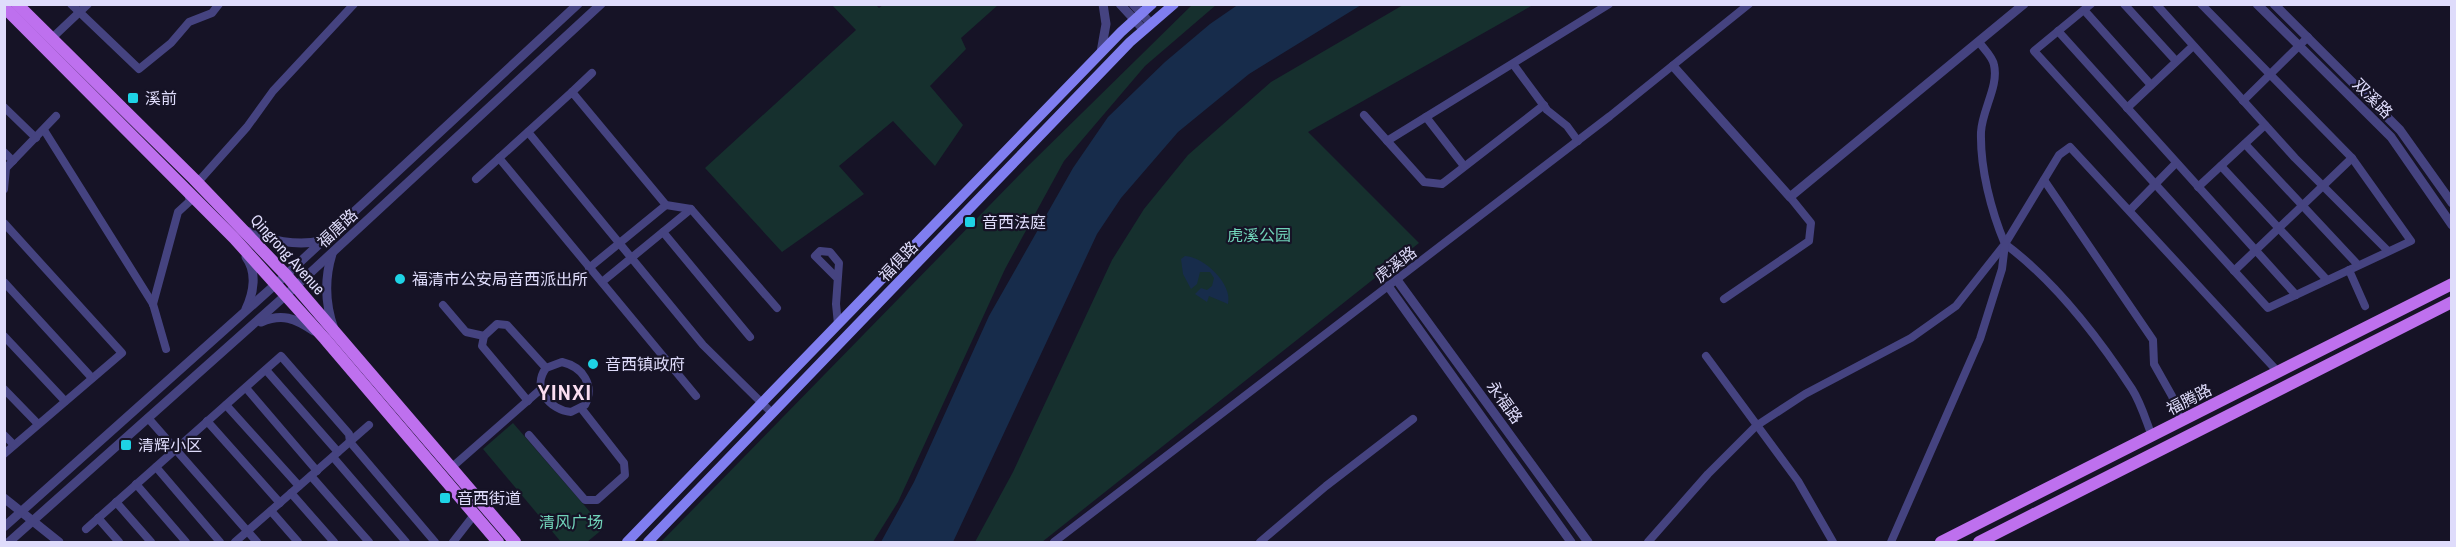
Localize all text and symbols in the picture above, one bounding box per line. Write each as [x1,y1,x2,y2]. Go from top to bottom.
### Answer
street label: 双溪路 [2348,73,2398,123]
place label: 溪前 [145,87,177,109]
marker: 溪前 [126,91,140,105]
street label: 福唐路 [312,204,362,252]
street label: Qingrong Avenue [246,209,330,299]
place label: 音西法庭 [982,211,1046,233]
marker: 音西法庭 [963,215,977,229]
park label: 虎溪公园 [1227,224,1291,246]
street label: 福俱路 [873,236,923,286]
street label: 虎溪路 [1369,241,1421,287]
place label: 福清市公安局音西派出所 [412,268,588,290]
marker: 福清市公安局音西派出所 [393,272,407,286]
place label: 音西镇政府 [605,353,685,375]
marker: 音西镇政府 [586,357,600,371]
street label: 永福路 [1482,376,1528,428]
district label: YINXI [538,377,592,407]
street label: 福腾路 [2163,378,2215,420]
place label: 清辉小区 [138,434,202,456]
marker: 清辉小区 [119,438,133,452]
place label: 音西街道 [457,487,521,509]
marker: 音西街道 [438,491,452,505]
park label: 清风广场 [539,511,603,533]

